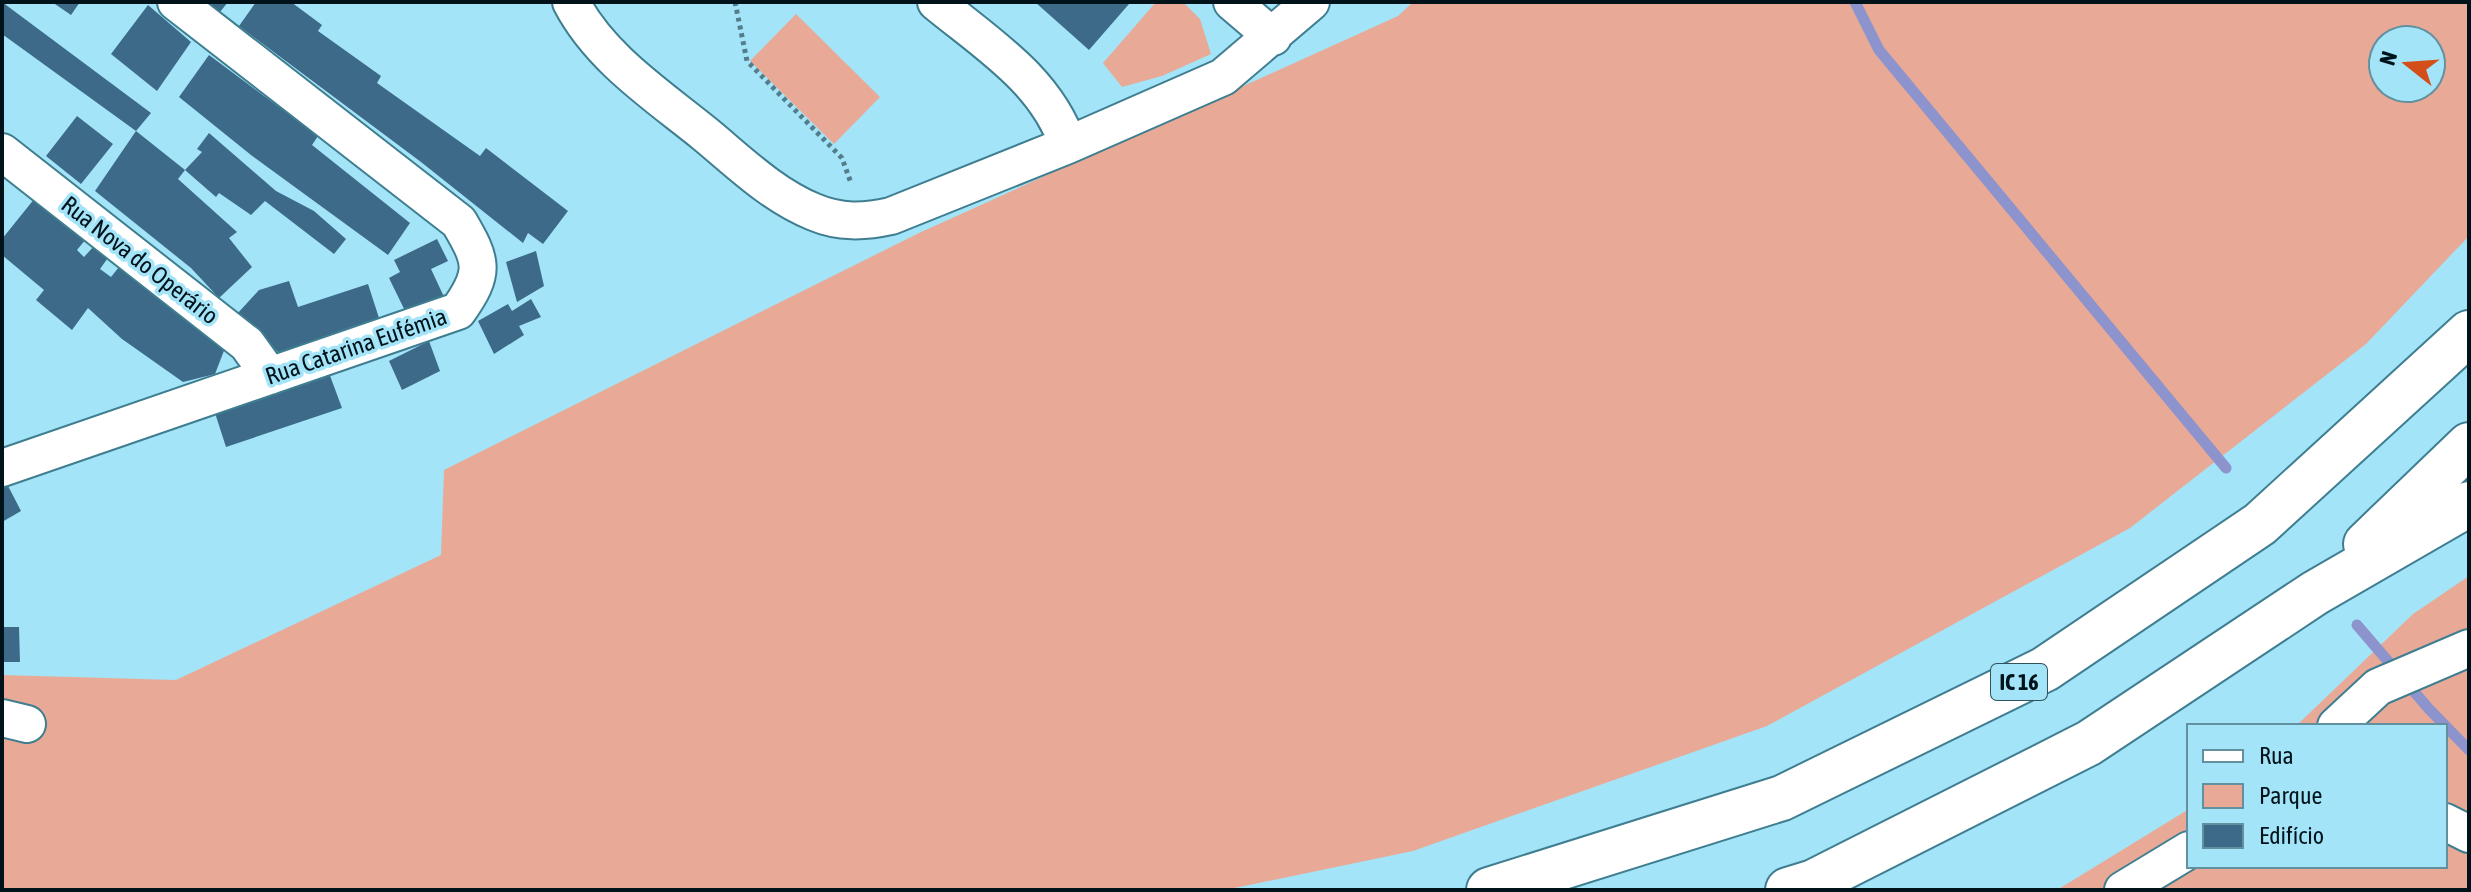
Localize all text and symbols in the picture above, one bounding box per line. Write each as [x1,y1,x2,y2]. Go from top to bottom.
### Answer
north arrow [2367,24,2447,104]
text: N [2374,48,2402,68]
street label: Rua Nova do Operário [56,190,224,330]
street label: Rua Catarina Eufémia [262,302,450,390]
road number: IC 16 [1991,664,2047,700]
legend [2187,724,2447,868]
text: Rua [2259,742,2294,769]
text: Parque [2259,782,2322,809]
text: Edifício [2259,822,2324,849]

